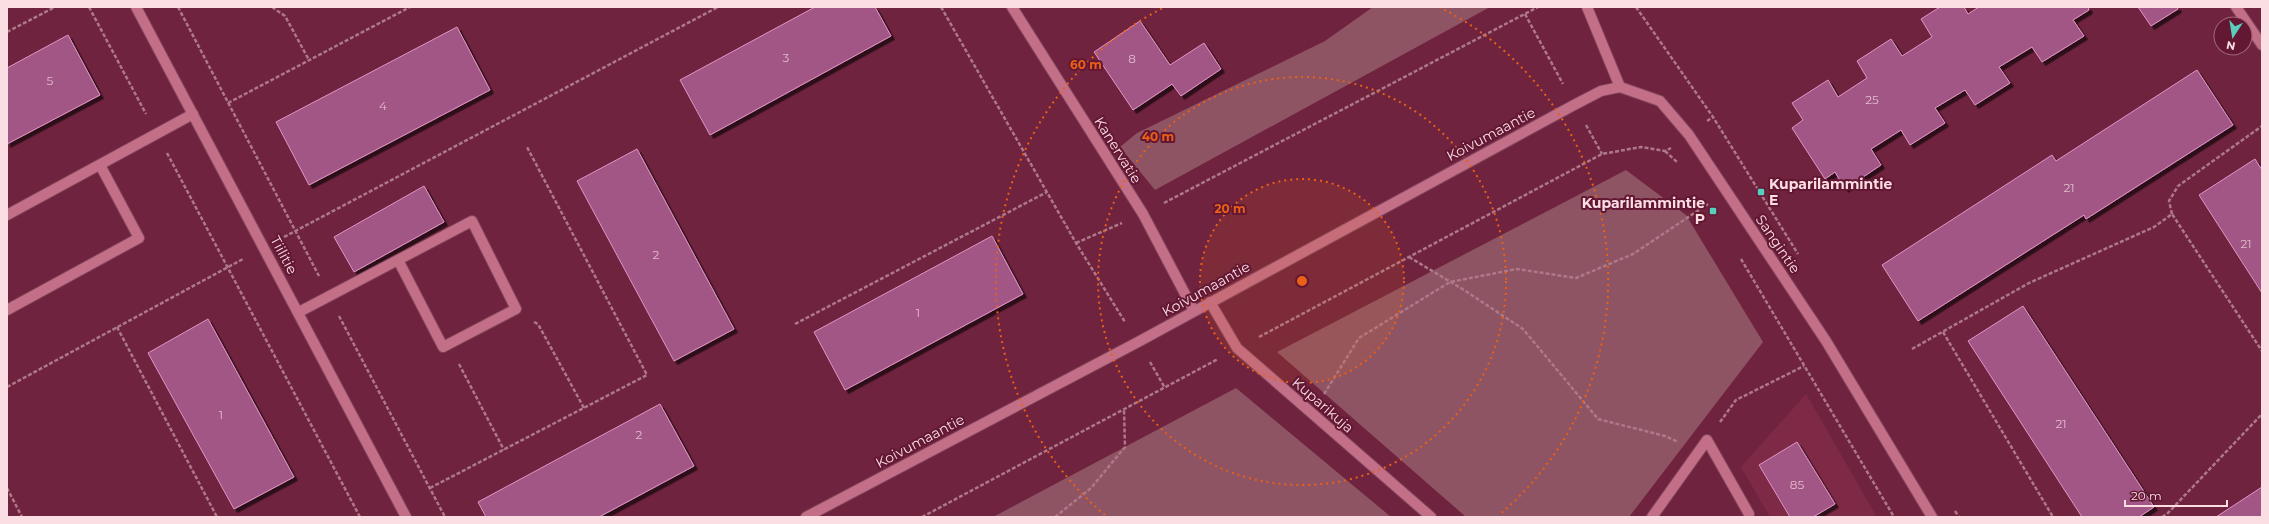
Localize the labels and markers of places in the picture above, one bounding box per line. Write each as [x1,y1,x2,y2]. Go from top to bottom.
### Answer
place label: Kuparilammintie E [1769,175,1893,209]
marker: Kuparilammintie E [1756,187,1766,197]
place label: Kuparilammintie P [1582,194,1705,228]
marker: Kuparilammintie P [1708,206,1718,216]
centre of rings [1295,274,1309,288]

